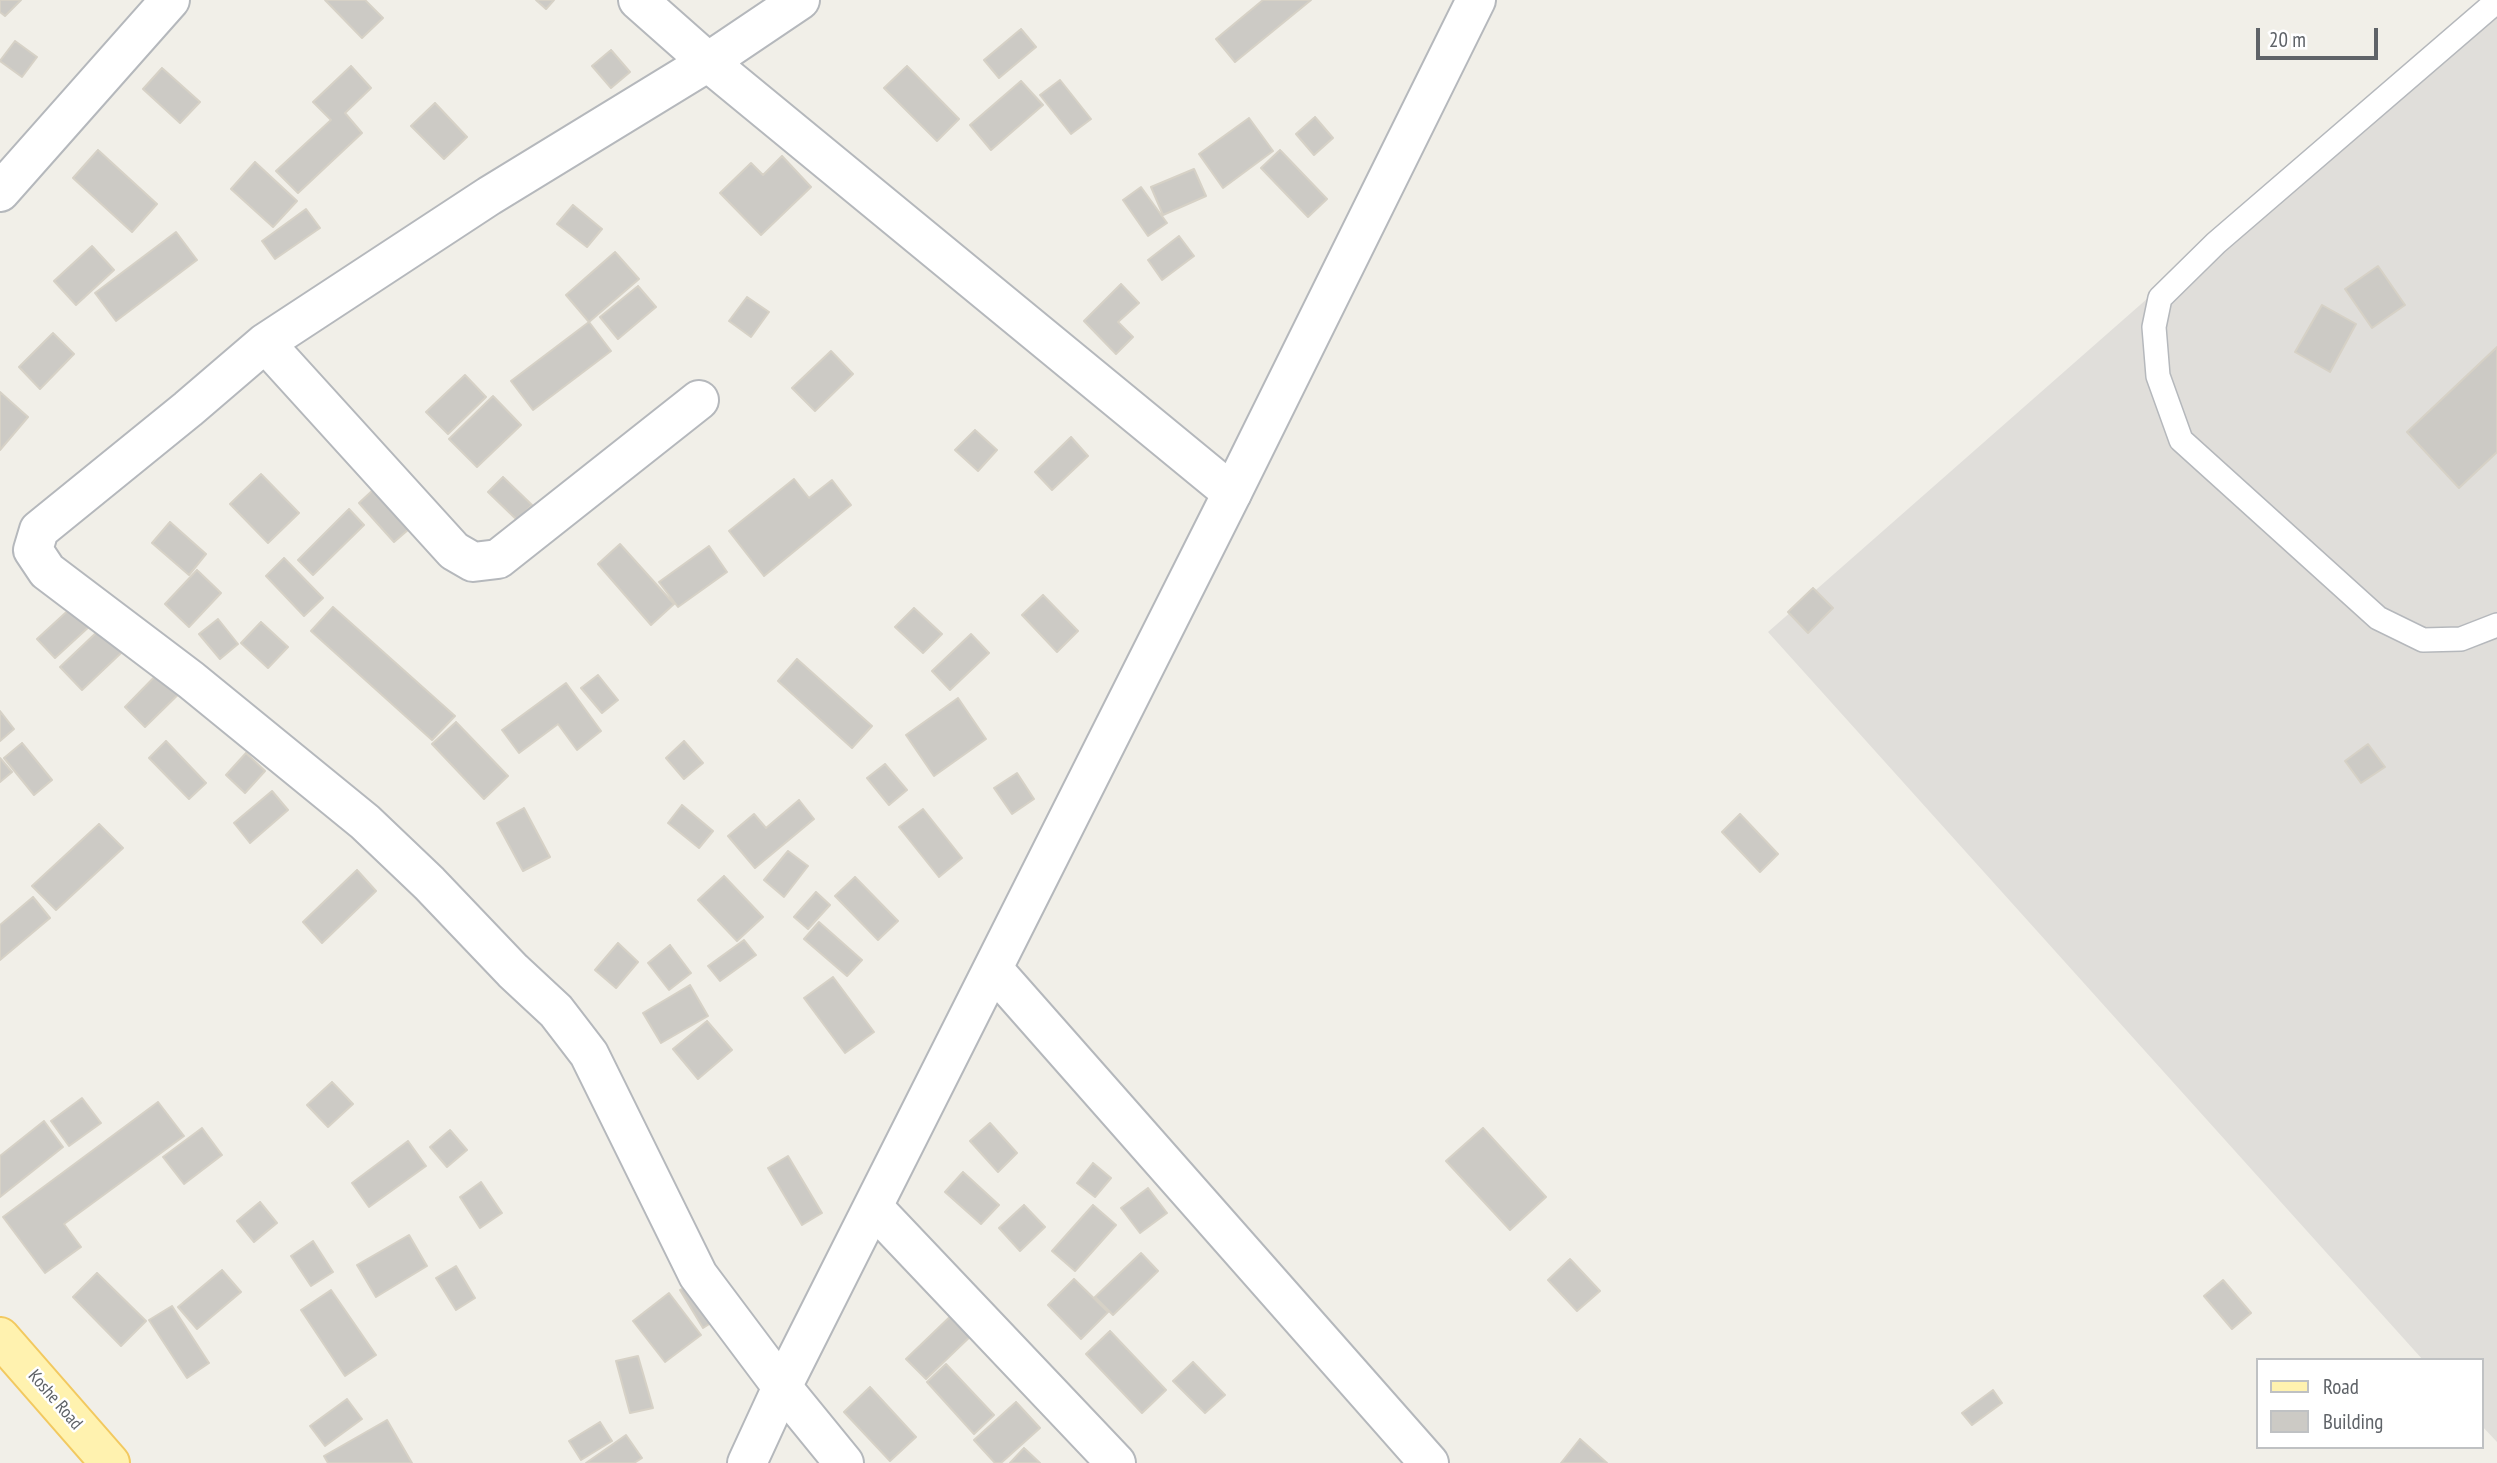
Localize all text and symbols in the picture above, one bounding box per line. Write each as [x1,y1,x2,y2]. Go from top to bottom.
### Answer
scale bar [2259,14,2382,58]
text: 20 m [2269,26,2306,53]
legend [2256,1358,2483,1449]
street label: Koshe Road [23,1366,87,1434]
text: Road [2323,1373,2359,1400]
text: Building [2323,1408,2383,1435]

